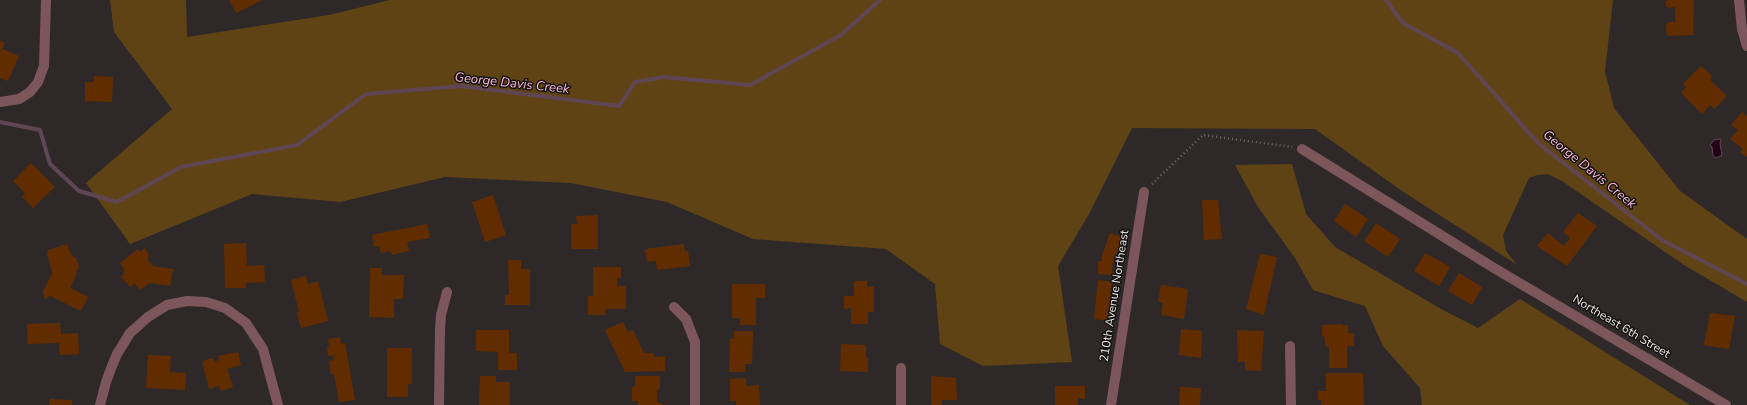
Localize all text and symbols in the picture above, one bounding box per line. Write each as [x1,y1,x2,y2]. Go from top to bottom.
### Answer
water label: George Davis Creek [454,70,570,98]
water label: George Davis Creek [1539,128,1639,212]
street label: 210th Avenue Northeast [1097,229,1133,363]
street label: Northeast 6th Street [1570,292,1672,362]

